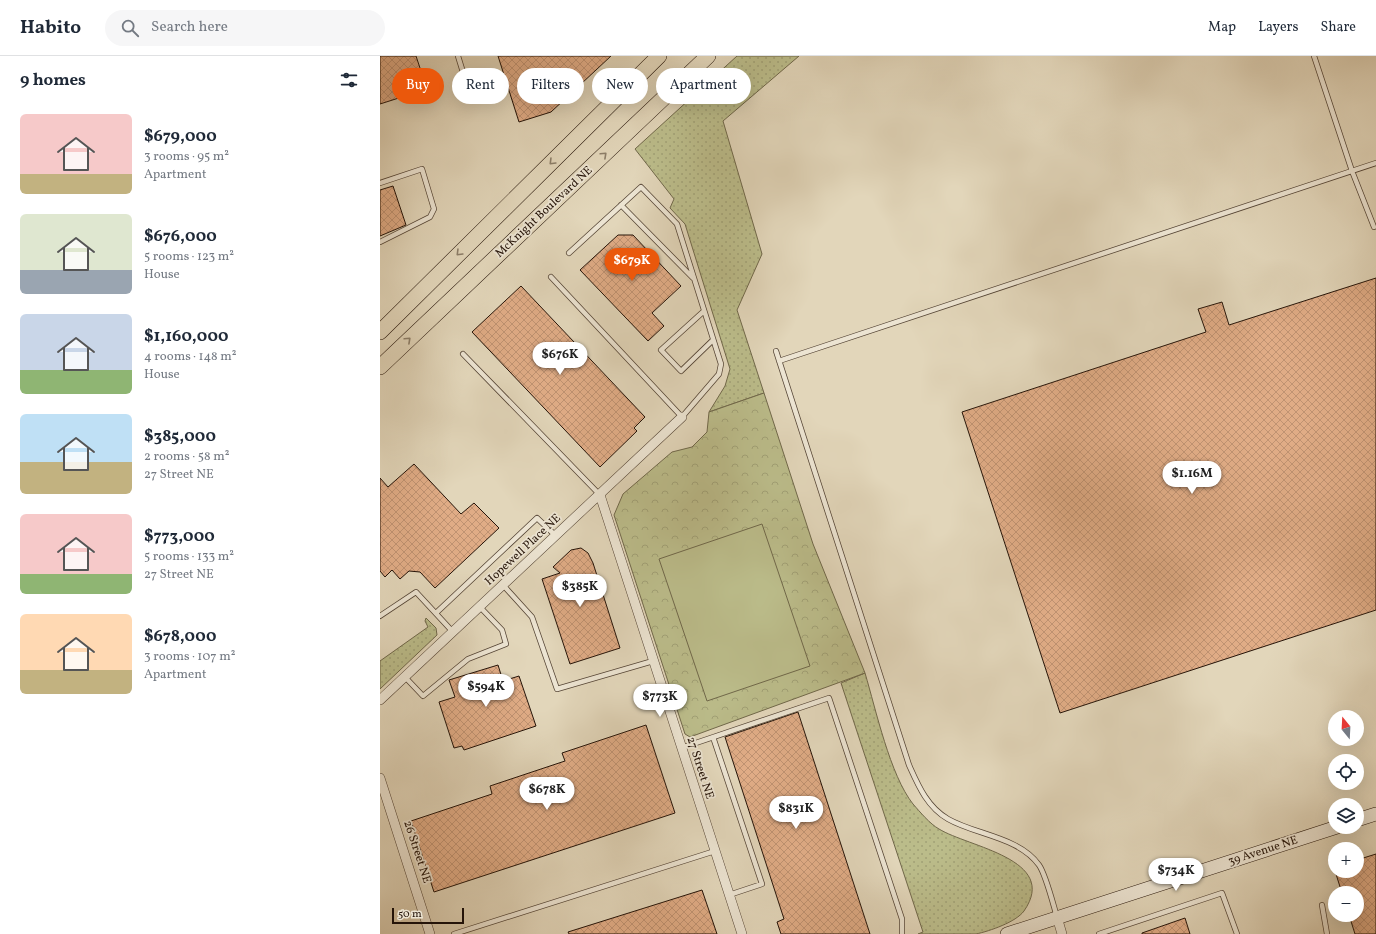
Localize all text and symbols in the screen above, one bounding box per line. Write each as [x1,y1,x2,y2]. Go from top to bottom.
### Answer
search box [105,10,385,46]
text: Habito [20,15,81,41]
icon: search [119,17,141,39]
text: Search here [151,17,228,38]
text: Map [1208,18,1236,37]
text: Layers [1258,18,1298,37]
text: Share [1320,18,1356,37]
chip: Buy [392,68,444,104]
chip: Rent [452,68,509,104]
chip: Filters [517,68,584,104]
chip: New [592,68,648,104]
chip: Apartment [656,68,751,104]
text: 9 homes [20,69,86,92]
icon: filters [338,69,360,91]
text: $679,000 [144,125,217,148]
icon: home [52,130,100,178]
text: 3 rooms · 95 m² [144,148,229,166]
one-way arrow [599,152,607,159]
one-way arrow [549,157,557,165]
street label: McKnight Boulevard NE [492,163,596,261]
text: Apartment [144,166,207,184]
text: $676,000 [144,225,217,248]
icon: home [52,230,100,278]
text: 5 rooms · 123 m² [144,248,234,266]
one-way arrow [456,248,464,256]
pin: $679K [604,248,660,282]
text: $679K [614,252,650,270]
text: House [144,266,180,284]
text: $1,160,000 [144,325,229,348]
icon: home [52,330,100,378]
one-way arrow [403,338,411,345]
pin: $676K [532,342,588,376]
text: $676K [541,346,579,364]
text: 4 rooms · 148 m² [144,348,237,366]
text: House [144,366,180,384]
text: $385,000 [144,425,216,448]
icon: home [52,430,100,478]
text: 2 rooms · 58 m² [144,448,229,466]
pin: $1.16M [1159,461,1225,495]
text: $1.16M [1171,465,1213,483]
text: 27 Street NE [144,466,214,484]
street label: Hopewell Place NE [482,511,564,589]
text: $773,000 [144,525,215,548]
icon: home [52,530,100,578]
text: 5 rooms · 133 m² [144,548,234,566]
text: 27 Street NE [144,566,214,584]
pin: $385K [552,574,608,608]
text: $385K [562,578,598,596]
text: $678,000 [144,625,216,648]
icon: home [52,630,100,678]
text: 3 rooms · 107 m² [144,648,235,666]
text: Apartment [144,666,207,684]
pin: $594K [458,674,514,708]
text: $594K [467,678,505,696]
pin: $773K [632,684,688,718]
text: $773K [642,688,678,706]
north arrow [1328,710,1364,746]
map controls [1328,710,1364,922]
street label: 27 Street NE [682,735,718,801]
button: locate [1328,754,1364,790]
pin: $678K [519,777,575,811]
text: $678K [529,781,565,799]
pin: $831K [768,796,824,830]
button: layers [1328,798,1364,834]
text: $831K [778,800,814,818]
street label: 26 Street NE [399,819,435,885]
street label: 39 Avenue NE [1226,832,1300,870]
button: + [1328,842,1364,878]
pin: $734K [1148,858,1204,892]
text: $734K [1157,862,1195,880]
button: − [1328,886,1364,922]
scale bar [392,906,464,925]
text: 50 m [398,907,422,922]

